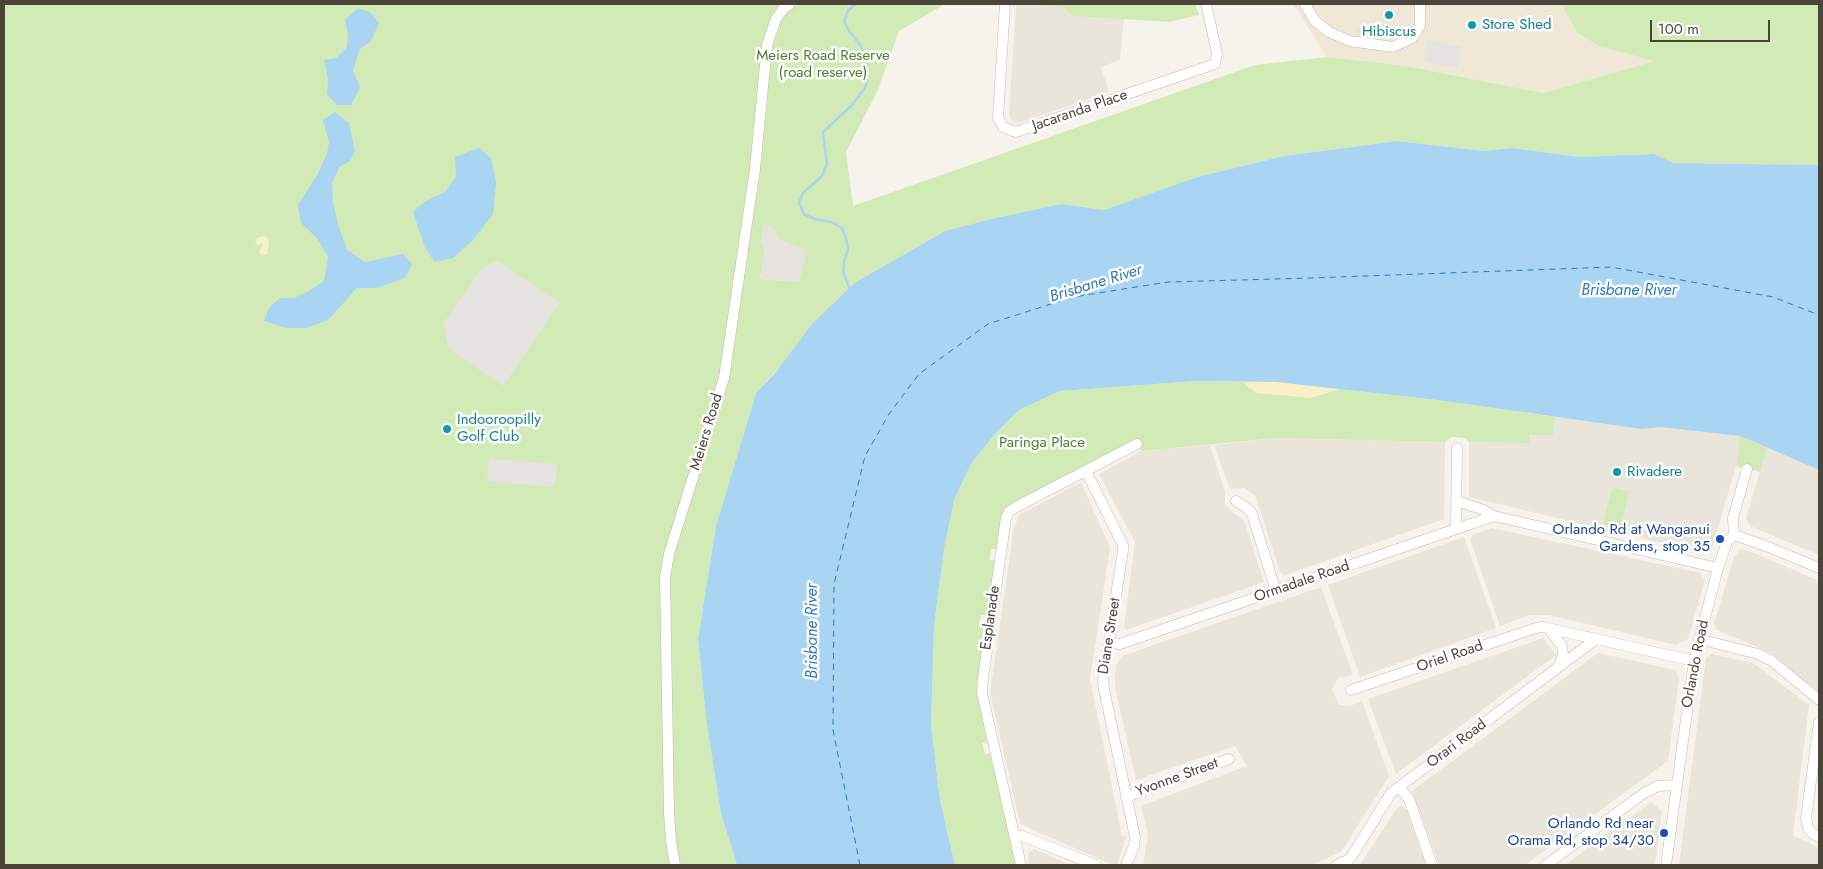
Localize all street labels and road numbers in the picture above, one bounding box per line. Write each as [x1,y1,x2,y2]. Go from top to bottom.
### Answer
street label: Jacaranda Place [1030,86,1130,136]
street label: Meiers Road [687,391,727,473]
street label: Ormadale Road [1252,557,1352,607]
street label: Esplanade [978,585,1004,651]
street label: Diane Street [1095,596,1125,676]
street label: Orlando Road [1679,619,1713,709]
street label: Oriel Road [1414,637,1486,677]
street label: Orari Road [1424,716,1490,772]
street label: Yvonne Street [1133,755,1221,801]

